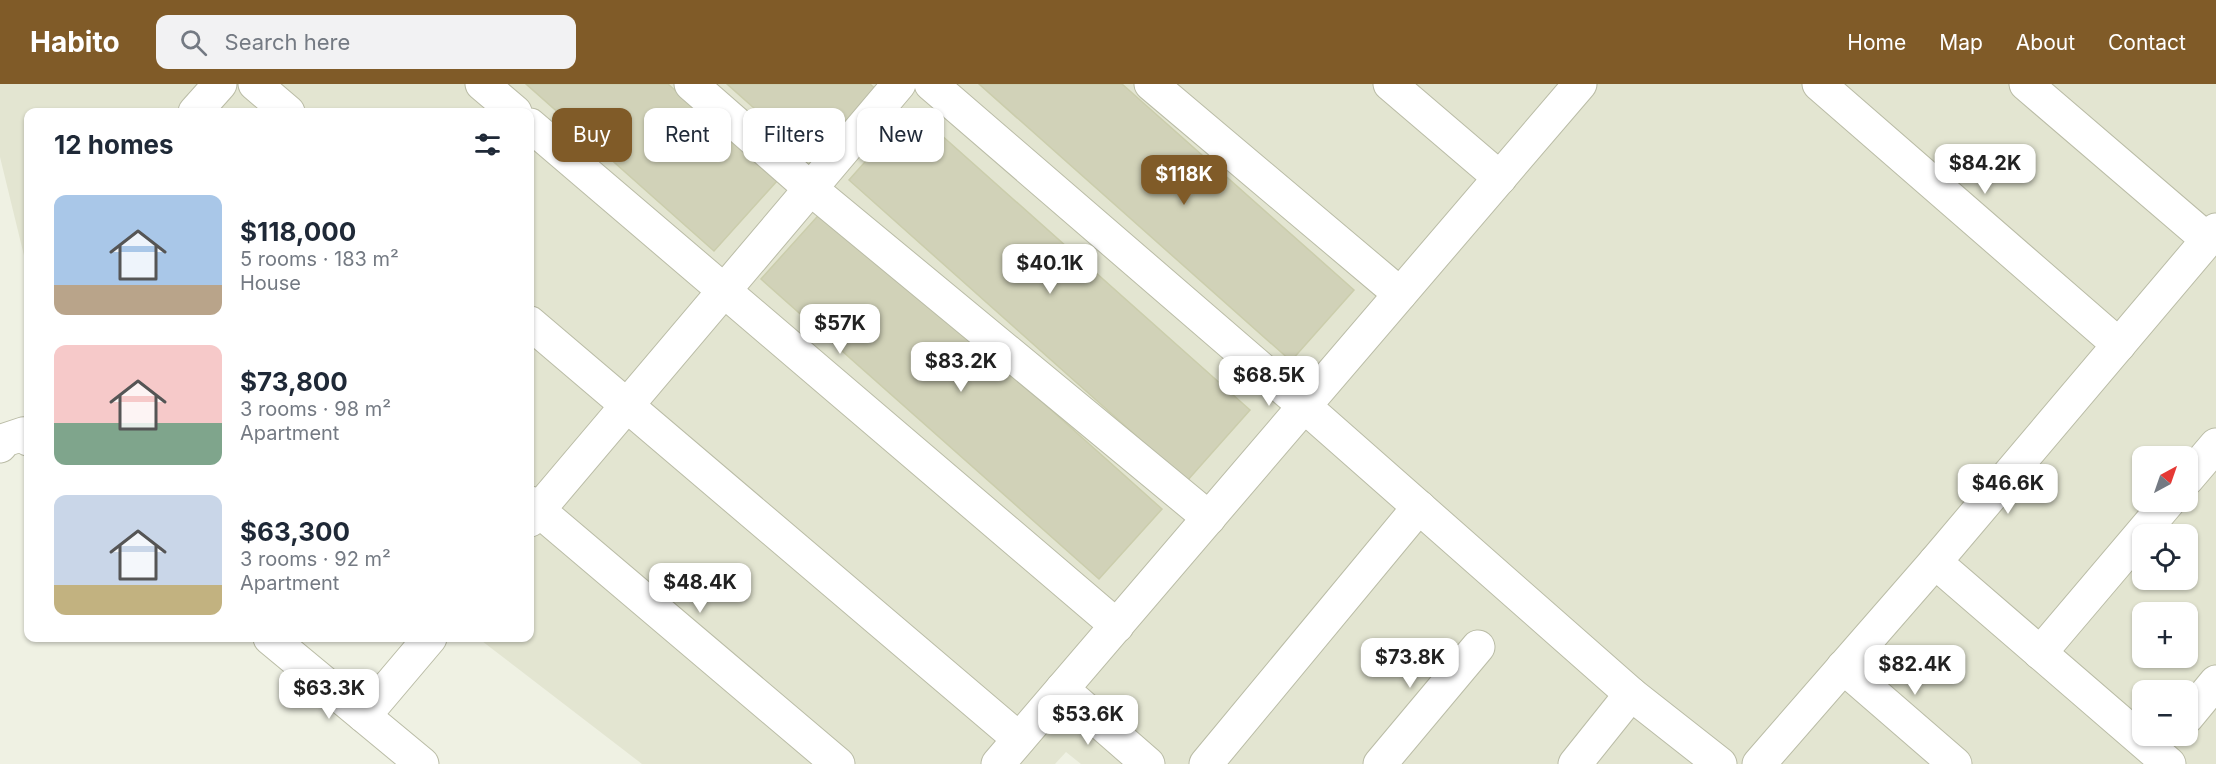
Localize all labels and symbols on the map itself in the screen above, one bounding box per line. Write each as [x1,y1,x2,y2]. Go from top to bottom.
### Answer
pin: $84.2K [1936,144,2034,195]
pin: $118K [1142,155,1226,206]
pin: $40.1K [1001,244,1099,295]
pin: $57K [804,304,876,355]
pin: $83.2K [912,342,1010,393]
pin: $68.5K [1220,356,1318,407]
north arrow [2132,446,2198,512]
pin: $46.6K [1959,464,2057,515]
pin: $48.4K [651,563,749,614]
pin: $73.8K [1361,638,1459,689]
pin: $82.4K [1866,645,1964,696]
pin: $63.3K [280,669,378,720]
pin: $53.6K [1039,695,1137,746]

